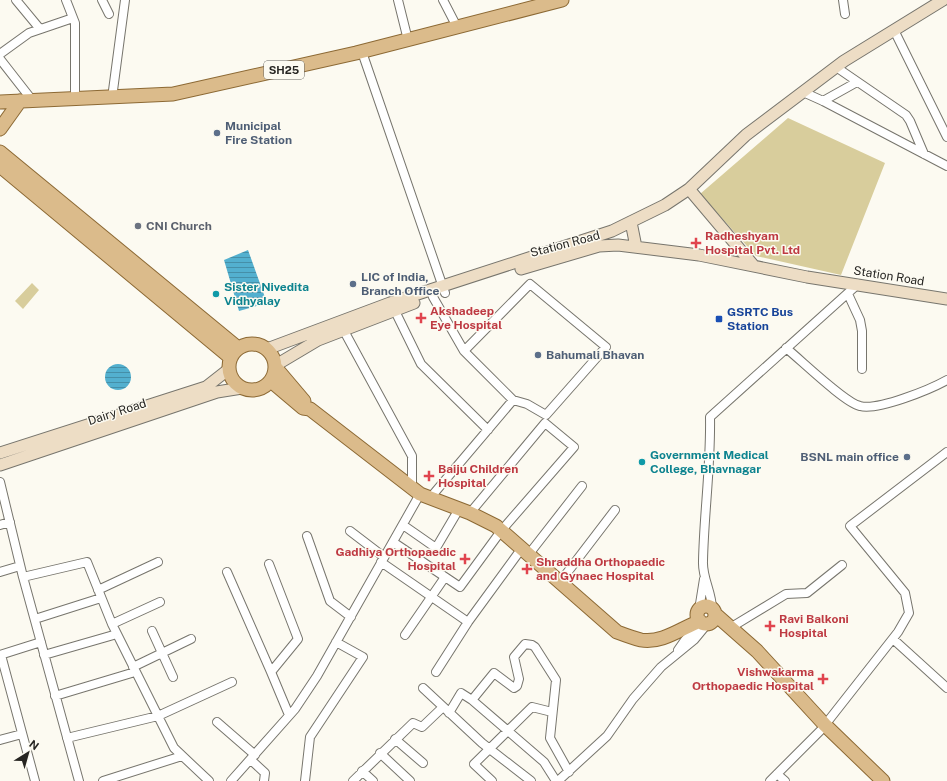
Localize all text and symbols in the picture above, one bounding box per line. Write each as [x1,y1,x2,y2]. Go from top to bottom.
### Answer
road number: SH25 [264,61,304,79]
place label: Municipal Fire Station [225,119,292,147]
marker: Municipal Fire Station [212,128,222,138]
place label: CNI Church [146,219,212,233]
marker: CNI Church [133,221,143,231]
street label: Station Road [529,228,601,260]
place label: Radheshyam Hospital Pvt. Ltd [705,229,800,257]
marker: Radheshyam Hospital Pvt. Ltd [690,237,702,249]
street label: Station Road [853,263,925,289]
place label: LIC of India, Branch Office [361,270,440,298]
marker: LIC of India, Branch Office [348,279,358,289]
place label: Sister Nivedita Vidhyalay [224,280,309,308]
marker: Sister Nivedita Vidhyalay [211,289,221,299]
place label: Akshadeep Eye Hospital [430,304,502,332]
place label: GSRTC Bus Station [727,305,793,333]
marker: Akshadeep Eye Hospital [415,312,427,324]
marker: GSRTC Bus Station [714,314,724,324]
place label: Bahumali Bhavan [546,348,644,362]
marker: Bahumali Bhavan [533,350,543,360]
street label: Dairy Road [86,396,148,428]
place label: Government Medical College, Bhavnagar [650,448,769,476]
place label: BSNL main office [800,450,899,464]
marker: BSNL main office [902,452,912,462]
marker: Government Medical College, Bhavnagar [637,457,647,467]
place label: Baiju Children Hospital [438,462,518,490]
marker: Baiju Children Hospital [423,470,435,482]
place label: Gadhiya Orthopaedic Hospital [335,545,456,573]
marker: Gadhiya Orthopaedic Hospital [459,553,471,565]
place label: Shraddha Orthopaedic and Gynaec Hospital [536,555,666,583]
marker: Shraddha Orthopaedic and Gynaec Hospital [521,563,533,575]
place label: Ravi Balkoni Hospital [779,612,849,640]
marker: Ravi Balkoni Hospital [764,620,776,632]
place label: Vishwakarma Orthopaedic Hospital [692,665,814,693]
marker: Vishwakarma Orthopaedic Hospital [817,673,829,685]
north arrow [8,733,48,773]
text: N [27,738,41,752]

